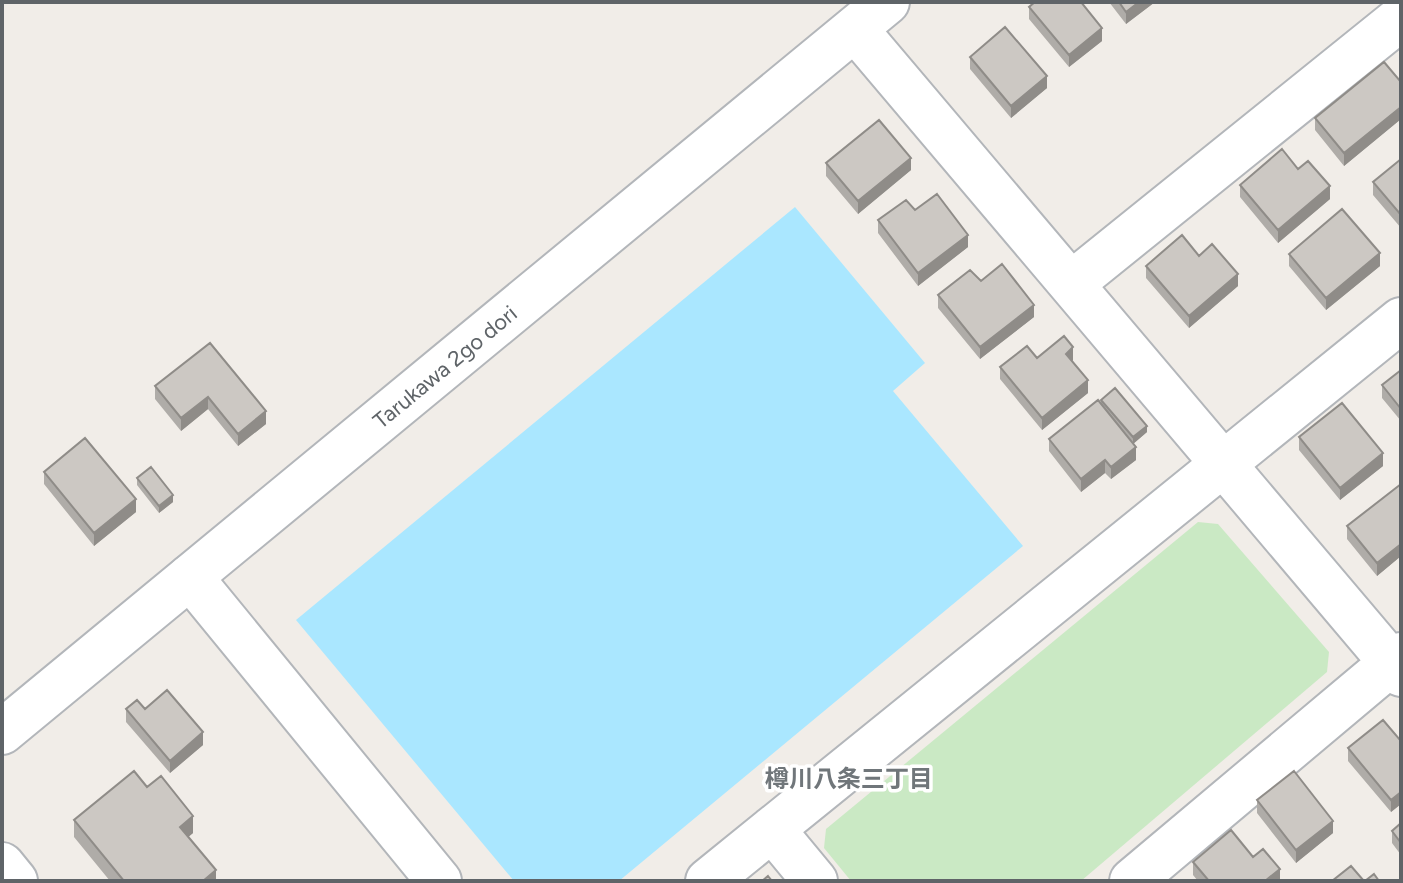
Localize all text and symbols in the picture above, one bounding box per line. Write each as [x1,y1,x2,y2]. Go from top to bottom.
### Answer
street label: Tarukawa 2go dori [368,300,523,434]
district label: 樽川八条三丁目 [765,764,933,793]

